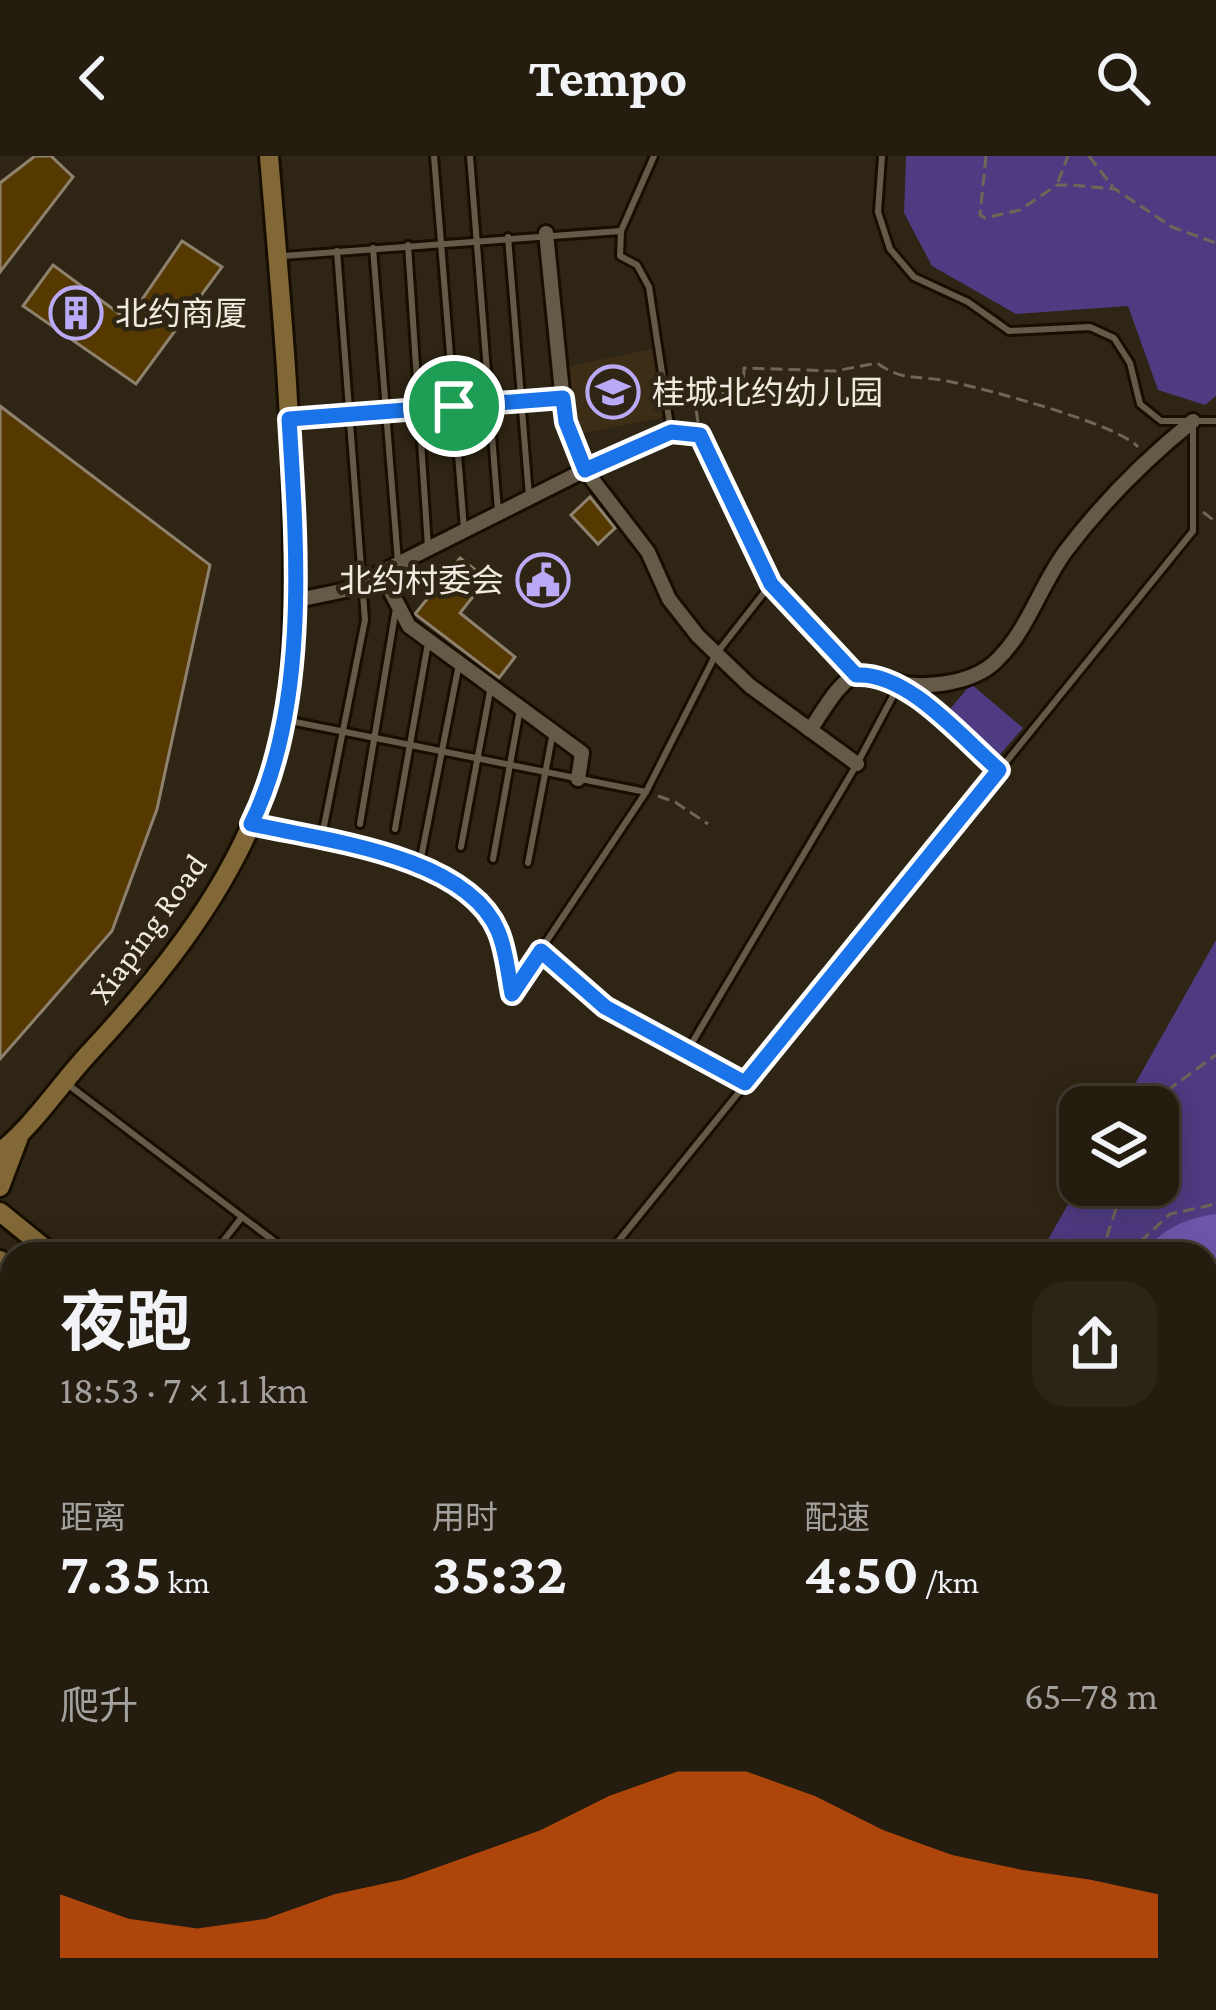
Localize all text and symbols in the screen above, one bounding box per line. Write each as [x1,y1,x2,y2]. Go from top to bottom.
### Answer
icon: back [60,45,126,111]
icon: search [1090,45,1156,111]
text: Tempo [529,48,687,108]
building icon: 北约商厦 [48,285,104,341]
place label: 北约商厦 [115,295,247,332]
pin [403,355,505,457]
school or university icon: 桂城北约幼儿园 [585,364,641,420]
icon: arrive [421,373,487,439]
place label: 桂城北约幼儿园 [652,374,883,411]
public building icon: 北约村委会 [515,552,571,608]
place label: 北约村委会 [339,562,504,599]
street label: Xiaping Road [81,846,214,1010]
map controls [1059,1086,1179,1206]
button: layers [1059,1086,1179,1206]
button: share [1032,1281,1158,1407]
text: 夜跑 [60,1286,192,1359]
text: 18:53 · 7 × 1.1 km [60,1368,308,1411]
text: 距离 [60,1499,126,1536]
text: 用时 [432,1499,498,1536]
text: 配速 [804,1499,870,1536]
text: 7.35 [60,1539,162,1606]
text: 35:32 [432,1539,567,1606]
text: 4:50 [804,1539,919,1606]
text: km [162,1563,210,1600]
text: /km [919,1563,979,1600]
text: 65–78 m [1024,1674,1158,1717]
text: 爬升 [60,1684,138,1727]

